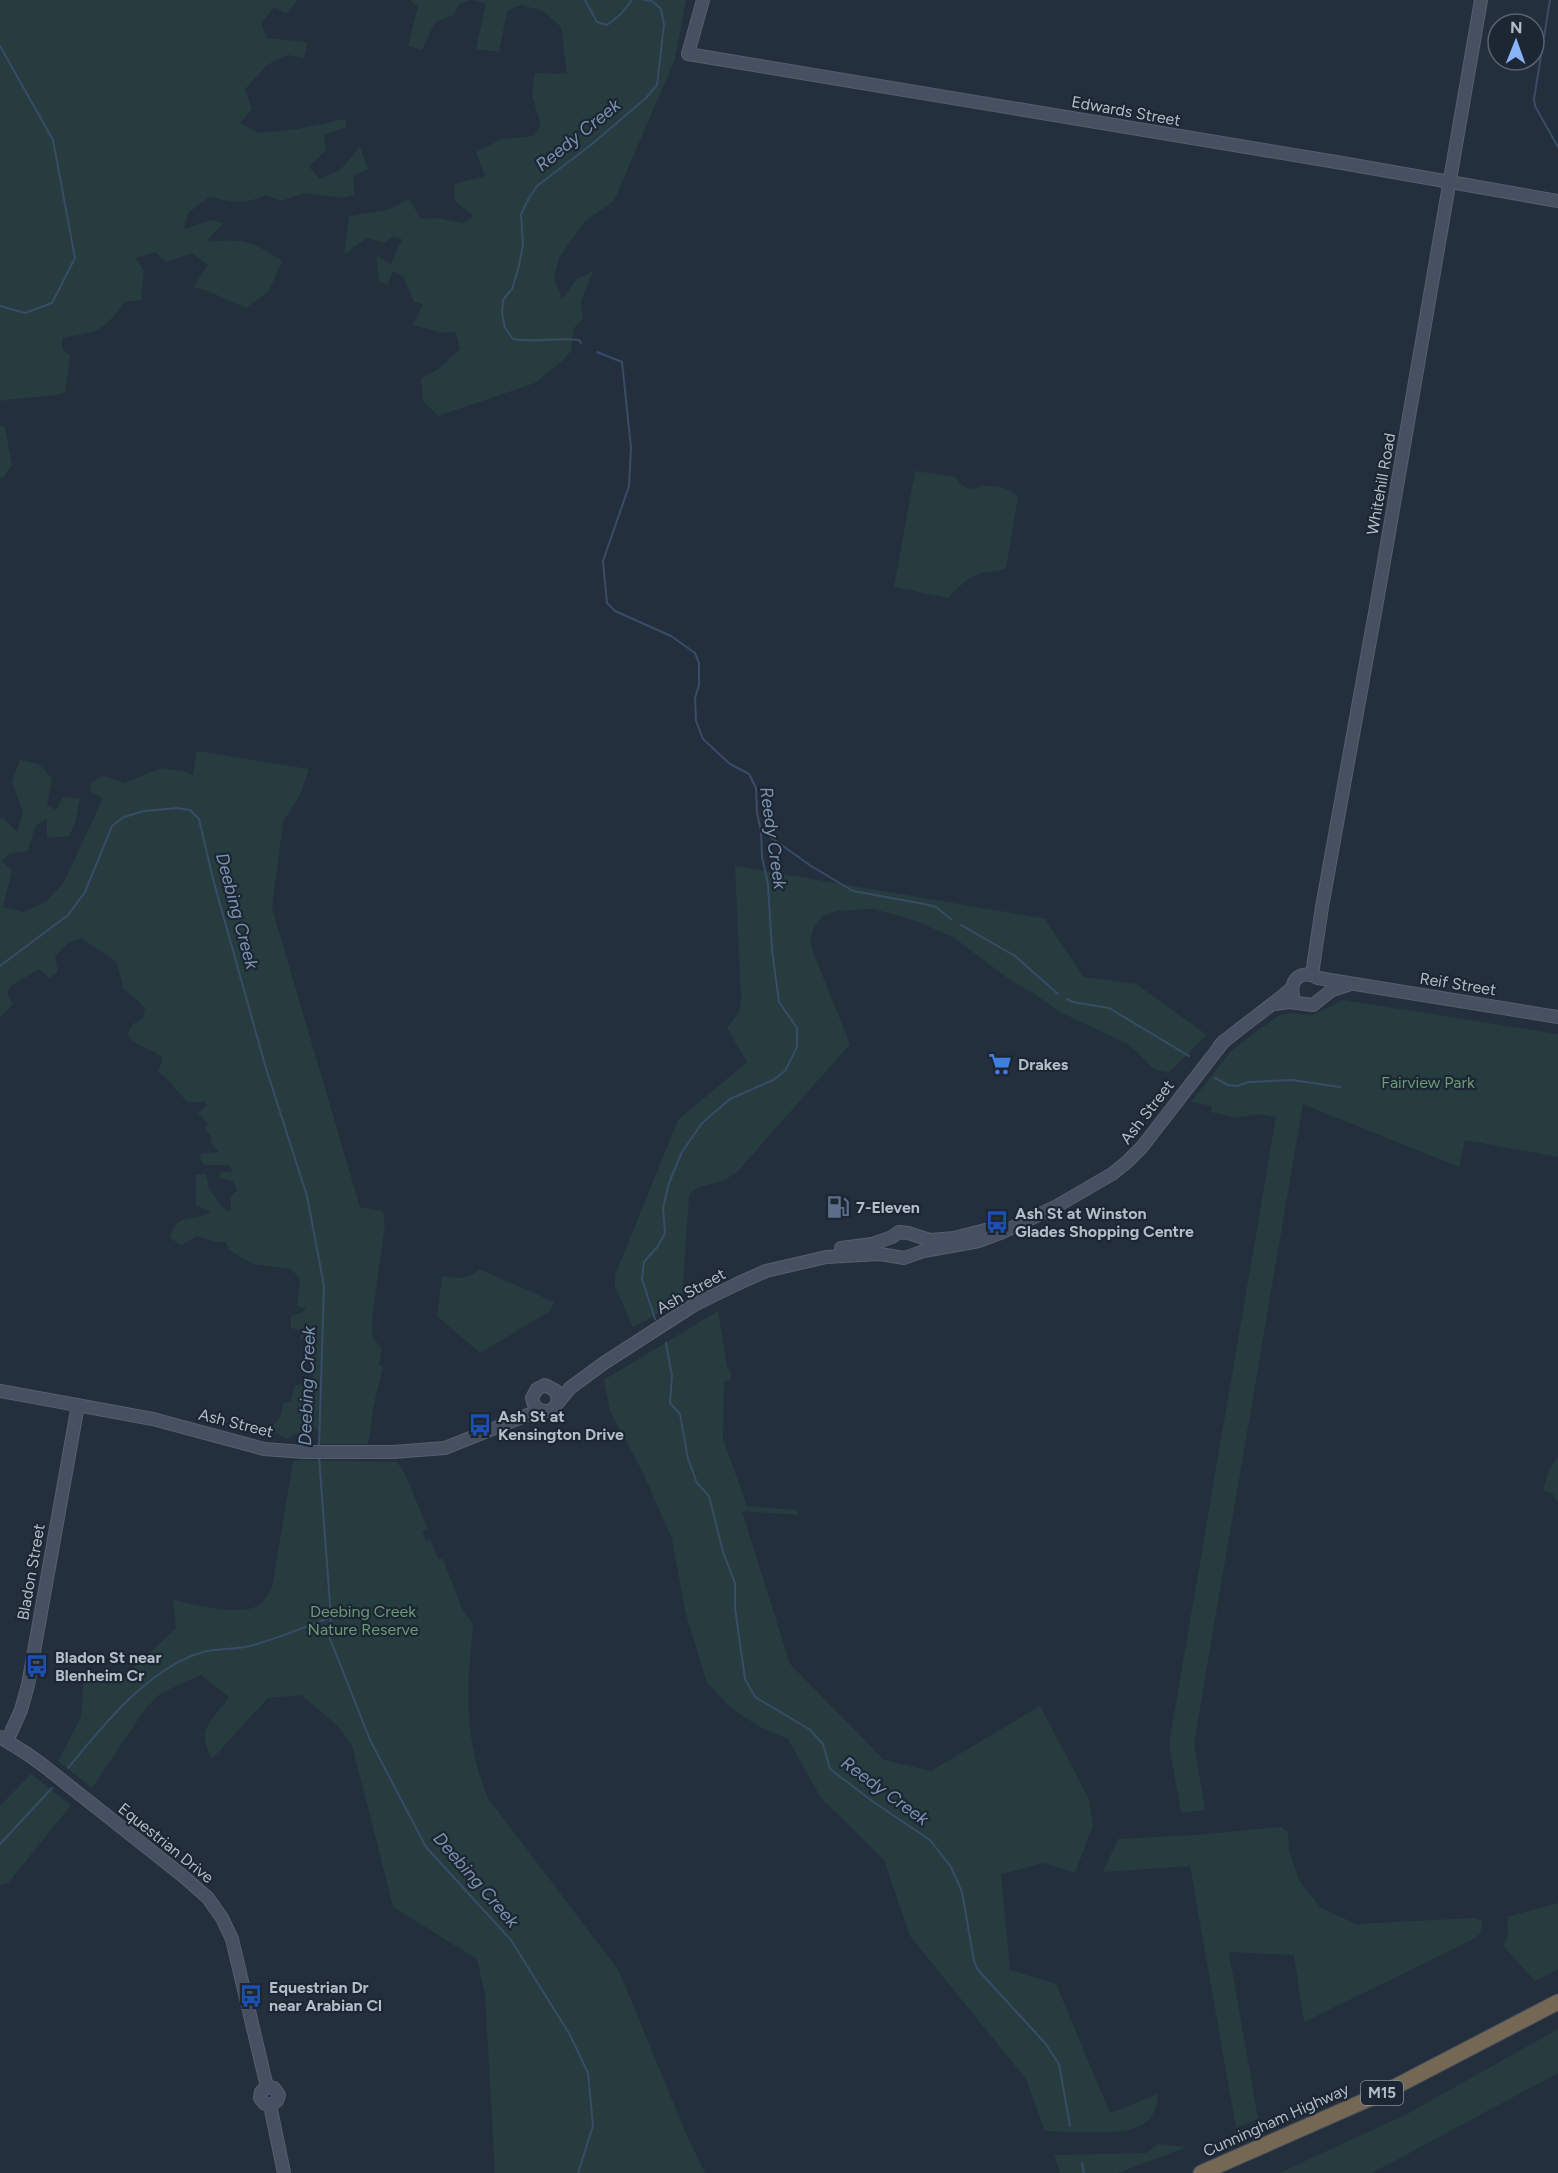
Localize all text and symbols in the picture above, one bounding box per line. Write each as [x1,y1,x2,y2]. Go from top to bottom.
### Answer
north arrow [1486,12,1546,72]
text: N [1510,18,1523,37]
street label: Edwards Street [1070,92,1182,130]
water label: Reedy Creek [531,93,626,176]
street label: Whitehill Road [1363,432,1399,536]
water label: Reedy Creek [755,785,791,892]
water label: Deebing Creek [211,850,263,973]
street label: Reif Street [1418,969,1498,999]
supermarket icon: Drakes [987,1051,1013,1077]
place label: Drakes [1018,1055,1069,1074]
park label: Fairview Park [1381,1073,1475,1092]
street label: Ash Street [1116,1076,1178,1148]
fuel station icon: 7-Eleven [825,1194,851,1220]
place label: 7-Eleven [856,1198,920,1217]
place label: Ash St at Winston Glades Shopping Centre [1015,1204,1194,1241]
bus stop icon: Ash St at Winston Glades Shopping Centre [984,1209,1010,1235]
street label: Ash Street [653,1264,729,1318]
water label: Deebing Creek [294,1325,320,1446]
street label: Ash Street [197,1405,275,1441]
place label: Ash St at Kensington Drive [498,1407,624,1444]
bus stop icon: Ash St at Kensington Drive [467,1412,493,1438]
street label: Bladon Street [13,1522,49,1622]
park label: Deebing Creek Nature Reserve [308,1602,419,1639]
place label: Bladon St near Blenheim Cr [55,1648,161,1685]
bus stop icon: Bladon St near Blenheim Cr [24,1653,50,1679]
water label: Reedy Creek [837,1752,934,1831]
street label: Equestrian Drive [115,1799,218,1887]
water label: Deebing Creek [429,1828,524,1933]
place label: Equestrian Dr near Arabian Cl [269,1978,382,2015]
bus stop icon: Equestrian Dr near Arabian Cl [238,1983,264,2009]
street label: Cunningham Highway [1200,2079,1352,2161]
road number: M15 [1361,2081,1403,2105]

